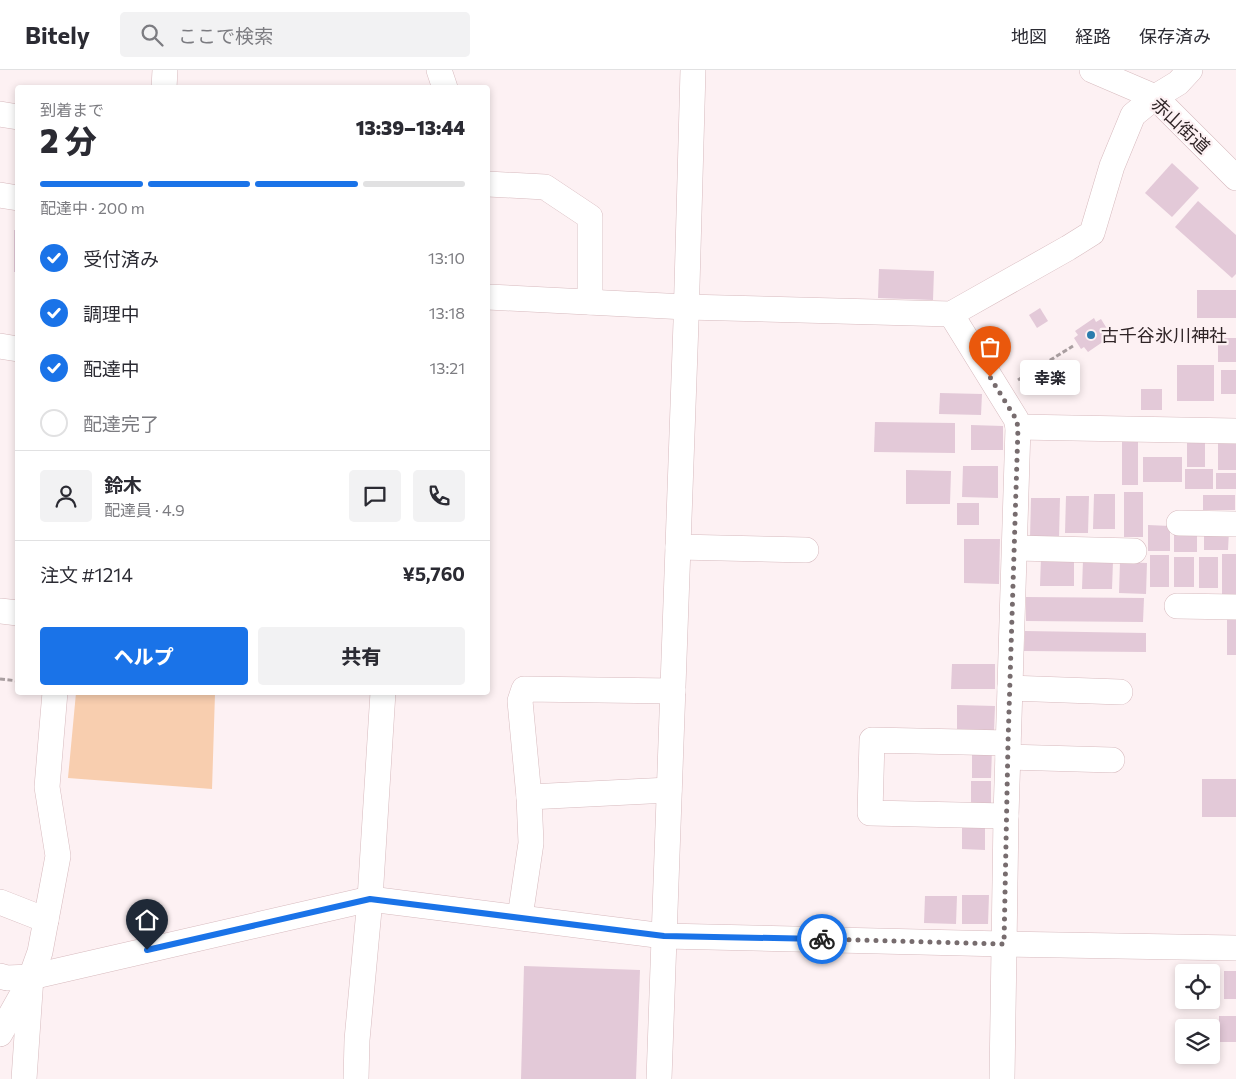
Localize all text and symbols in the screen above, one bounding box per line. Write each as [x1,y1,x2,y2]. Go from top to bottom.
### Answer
search box [120,12,470,57]
text: Bitely [25,20,90,49]
icon: search [138,21,166,49]
text: ここで検索 [178,24,273,47]
text: 地図 [1011,25,1047,47]
text: 経路 [1075,25,1111,47]
text: 保存済み [1139,25,1211,47]
street label: 赤山街道 [1147,92,1215,158]
text: 到着まで [40,100,104,119]
text: 13:39–13:44 [356,116,465,139]
text: 2 分 [40,120,97,160]
text: 配達中 · 200 m [40,198,145,217]
icon: check [40,244,68,272]
text: 受付済み [83,247,159,270]
text: 13:10 [428,248,465,267]
icon: check [40,299,68,327]
text: 調理中 [83,302,140,325]
text: 13:18 [429,303,465,322]
place label: 古千谷氷川神社 [1101,324,1227,346]
pin [969,326,1011,377]
marker: 古千谷氷川神社 [1085,329,1097,341]
icon: bag [976,333,1004,361]
icon: check [40,354,68,382]
text: 配達中 [83,357,140,380]
text: 13:21 [430,358,465,377]
callout: 幸楽 [1020,360,1080,394]
text: 幸楽 [1034,368,1066,387]
text: 配達完了 [83,412,159,435]
button: person [40,470,92,522]
button: chat [349,470,401,522]
button: phone [413,470,465,522]
text: 鈴木 [104,473,142,496]
text: 配達員 · 4.9 [104,500,185,519]
text: ¥5,760 [403,562,465,585]
text: 注文 #1214 [40,563,133,586]
button: ヘルプ [40,627,248,685]
button: 共有 [258,627,465,685]
pin [126,899,168,950]
icon: home [133,906,161,934]
courier [797,914,847,964]
icon: bike [808,925,836,953]
map controls [1175,964,1220,1064]
button: locate [1175,964,1220,1009]
button: layers [1175,1019,1220,1064]

